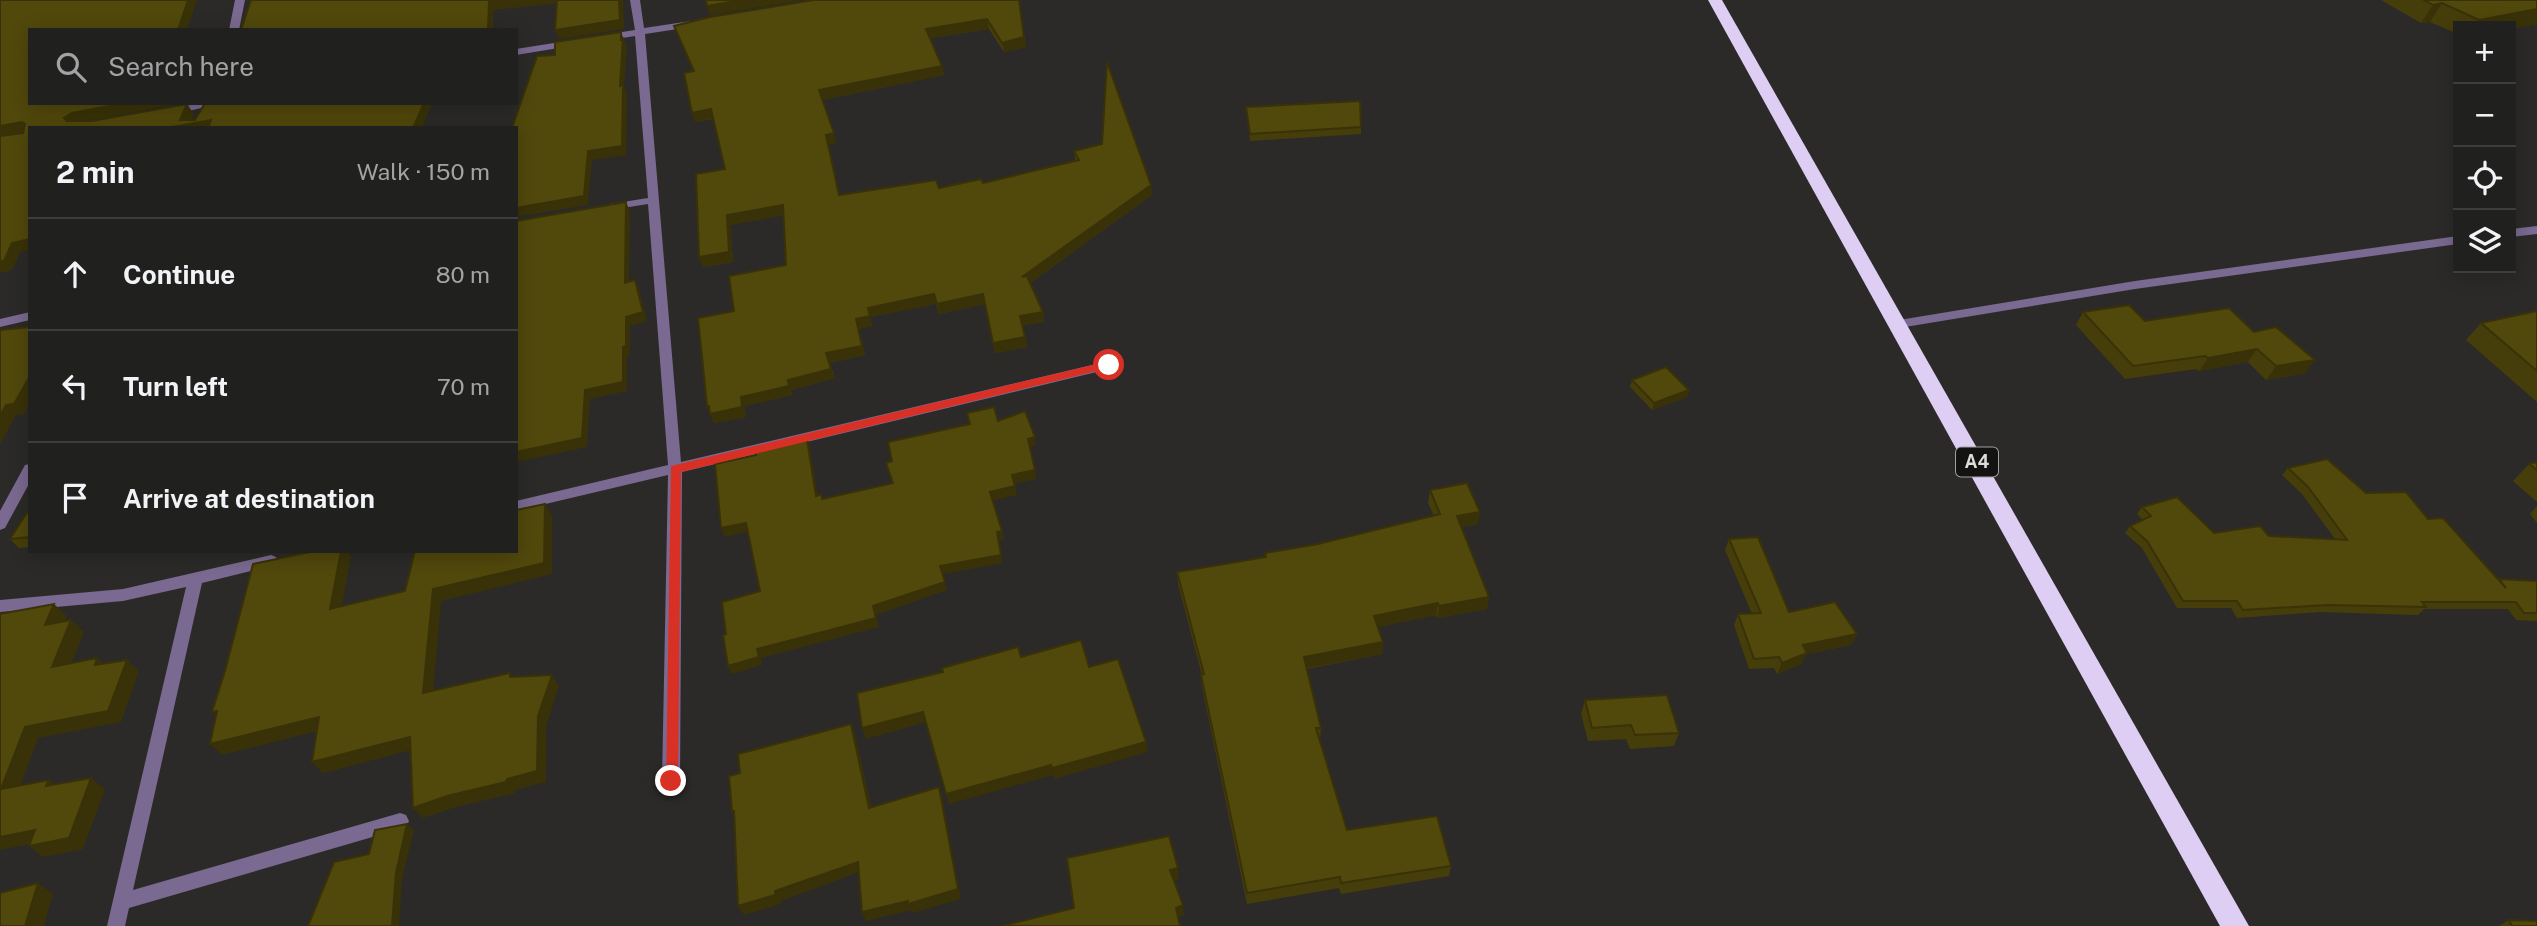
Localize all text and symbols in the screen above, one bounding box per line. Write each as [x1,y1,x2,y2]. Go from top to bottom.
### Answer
map controls [2453,21,2516,273]
button: + [2453,21,2516,84]
search box [28,28,518,105]
icon: search [52,48,90,86]
text: Search here [108,51,254,82]
button: − [2453,84,2516,147]
button: locate [2453,147,2516,210]
text: 2 min [56,154,135,190]
text: Walk · 150 m [357,158,490,185]
button: layers [2453,210,2516,273]
icon: ahead [56,255,94,293]
text: Continue [123,259,235,290]
text: 80 m [436,261,490,288]
route start [1093,349,1124,380]
icon: left [56,367,94,405]
text: Turn left [123,371,228,402]
text: 70 m [437,373,490,400]
road number: A4 [1956,448,1998,476]
icon: arrive [56,479,94,517]
text: Arrive at destination [123,483,375,514]
route end [655,765,686,796]

